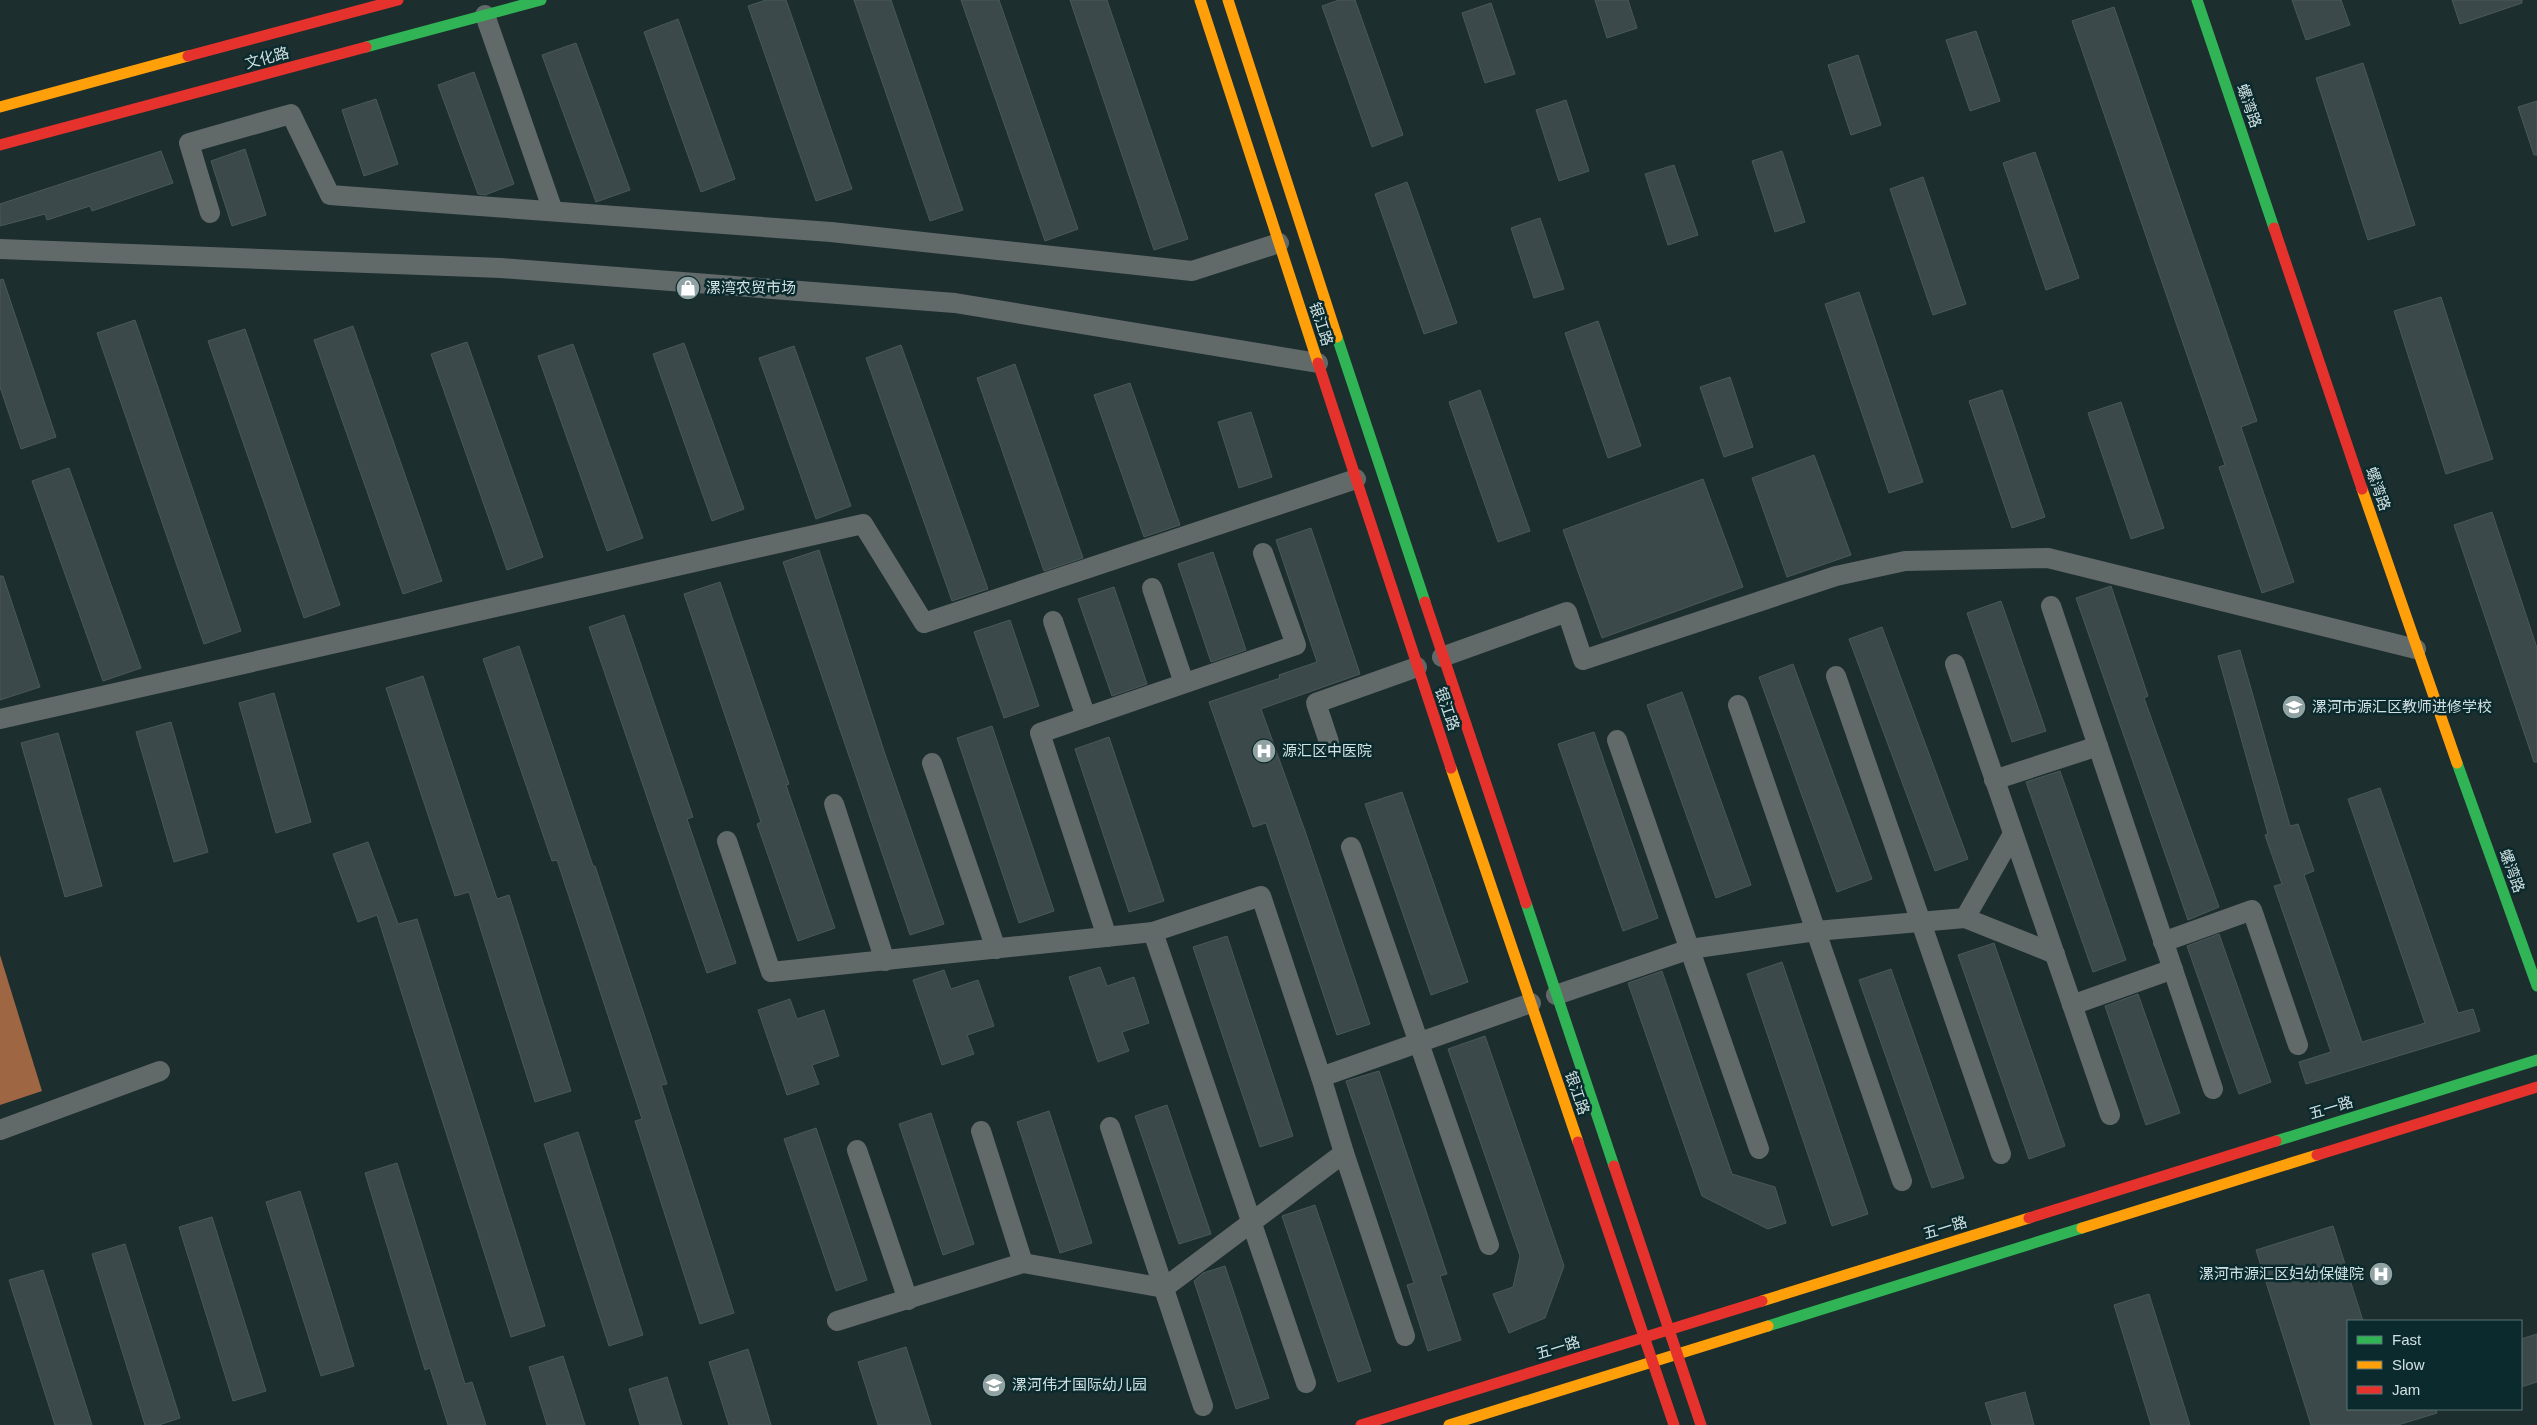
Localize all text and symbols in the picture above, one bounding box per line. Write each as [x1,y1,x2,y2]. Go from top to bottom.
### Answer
street label: 文化路 [243,43,291,72]
street label: 螺湾路 [2234,82,2265,130]
shop icon: 漯湾农贸市场 [675,275,701,301]
place label: 漯湾农贸市场 [706,279,796,296]
street label: 银江路 [1306,300,1337,348]
street label: 螺湾路 [2363,465,2394,513]
street label: 银江路 [1432,685,1463,733]
school or university icon: 漯河市源汇区教师进修学校 [2281,694,2307,720]
place label: 漯河市源汇区教师进修学校 [2312,698,2492,715]
hospital icon: 源汇区中医院 [1251,738,1277,764]
place label: 源汇区中医院 [1282,742,1372,759]
street label: 螺湾路 [2497,847,2528,895]
street label: 银江路 [1562,1069,1593,1117]
street label: 五一路 [2307,1093,2355,1122]
street label: 五一路 [1921,1213,1969,1242]
hospital icon: 漯河市源汇区妇幼保健院 [2368,1261,2394,1287]
place label: 漯河市源汇区妇幼保健院 [2199,1265,2364,1282]
legend [2347,1320,2522,1410]
text: Fast [2392,1331,2422,1348]
street label: 五一路 [1534,1333,1582,1362]
text: Slow [2392,1356,2425,1373]
school or university icon: 漯河伟才国际幼儿园 [981,1372,1007,1398]
place label: 漯河伟才国际幼儿园 [1012,1376,1147,1393]
text: Jam [2392,1381,2420,1398]

